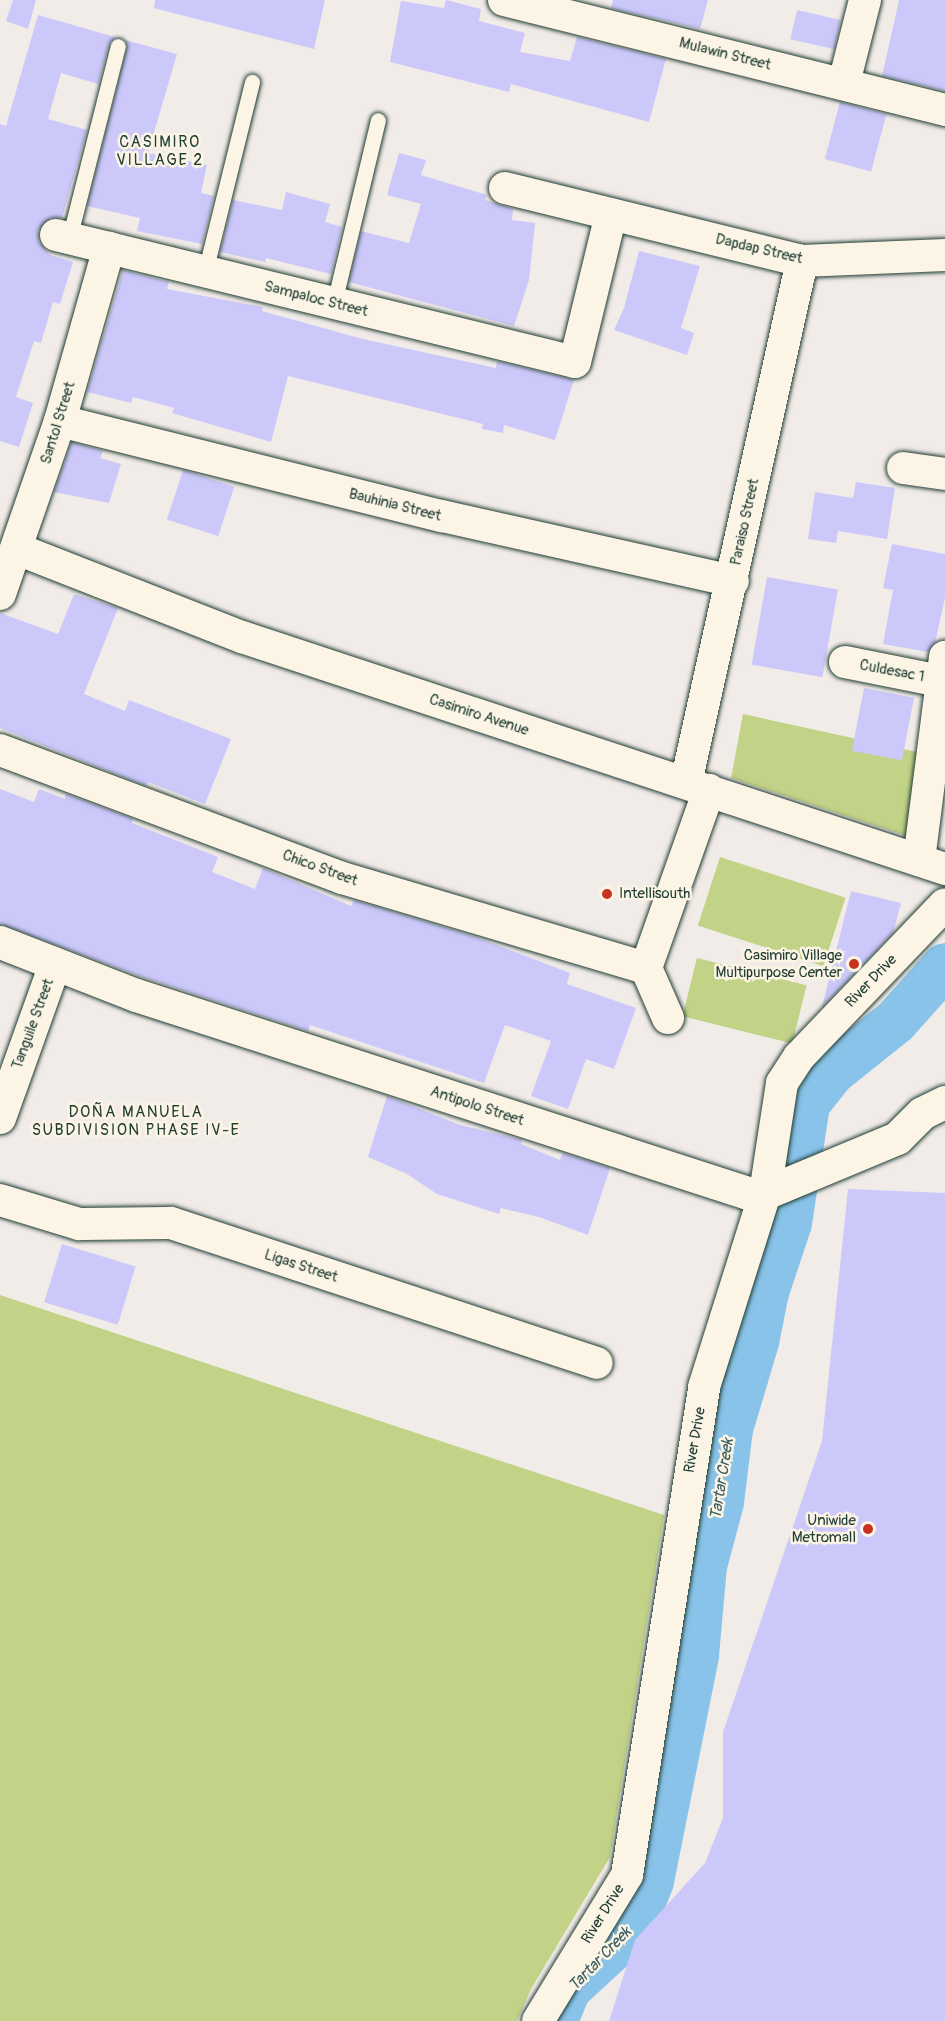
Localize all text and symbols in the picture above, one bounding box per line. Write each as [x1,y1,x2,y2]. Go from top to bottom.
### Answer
street label: Mulawin Street [677,34,773,74]
district label: CASIMIRO VILLAGE 2 [116,132,204,170]
street label: Dapdap Street [714,230,804,268]
street label: Sampaloc Street [262,277,370,321]
street label: Santol Street [37,380,79,466]
street label: Paraiso Street [727,477,763,567]
street label: Bauhinia Street [347,485,443,525]
street label: Culdesac 1 [858,656,926,686]
street label: Casimiro Avenue [427,690,531,740]
street label: Chico Street [280,846,360,890]
place label: Intellisouth [619,885,690,903]
marker: Intellisouth [600,887,614,901]
place label: Casimiro Village Multipurpose Center [715,946,842,981]
street label: River Drive [841,951,901,1011]
marker: Casimiro Village Multipurpose Center [847,957,861,971]
street label: Tanguile Street [8,976,58,1072]
street label: Antipolo Street [428,1082,526,1130]
district label: DOÑA MANUELA SUBDIVISION PHASE IV-E [32,1102,240,1140]
street label: Ligas Street [262,1246,340,1286]
street label: River Drive [680,1406,710,1474]
water label: Tartar Creek [706,1437,738,1521]
place label: Uniwide Metromall [792,1511,856,1546]
marker: Uniwide Metromall [861,1522,875,1536]
street label: River Drive [578,1881,628,1947]
water label: Tartar Creek [565,1923,635,1995]

